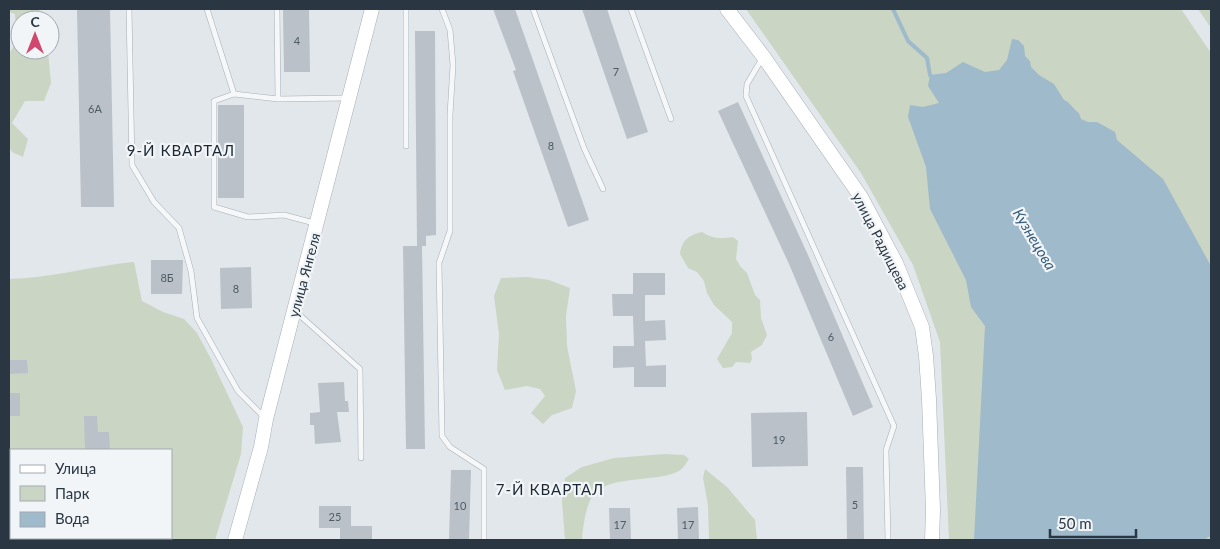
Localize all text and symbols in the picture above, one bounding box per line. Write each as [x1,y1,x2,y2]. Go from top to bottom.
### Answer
north arrow [10,10,60,60]
text: С [30,13,40,30]
house number: 4 [294,34,301,47]
house number: 7 [613,65,619,78]
house number: 6А [88,102,102,115]
house number: 8 [548,139,554,152]
district label: 9-Й КВАРТАЛ [127,141,235,159]
street label: улица Радищева [849,189,913,293]
water label: Кузнецова [1010,205,1060,273]
street label: улица Янгеля [285,231,323,319]
house number: 8Б [160,271,174,284]
house number: 8 [233,282,239,295]
house number: 6 [828,330,834,343]
house number: 19 [773,433,785,446]
legend [10,449,172,539]
text: Улица [55,459,96,477]
district label: 7-Й КВАРТАЛ [496,480,604,498]
text: Парк [55,484,90,502]
house number: 5 [852,498,858,511]
house number: 10 [454,499,467,512]
scale bar [1050,506,1136,538]
text: Вода [55,509,90,527]
house number: 25 [329,510,341,523]
text: 50 m [1058,514,1092,532]
house number: 17 [614,518,626,531]
house number: 17 [682,518,694,531]

